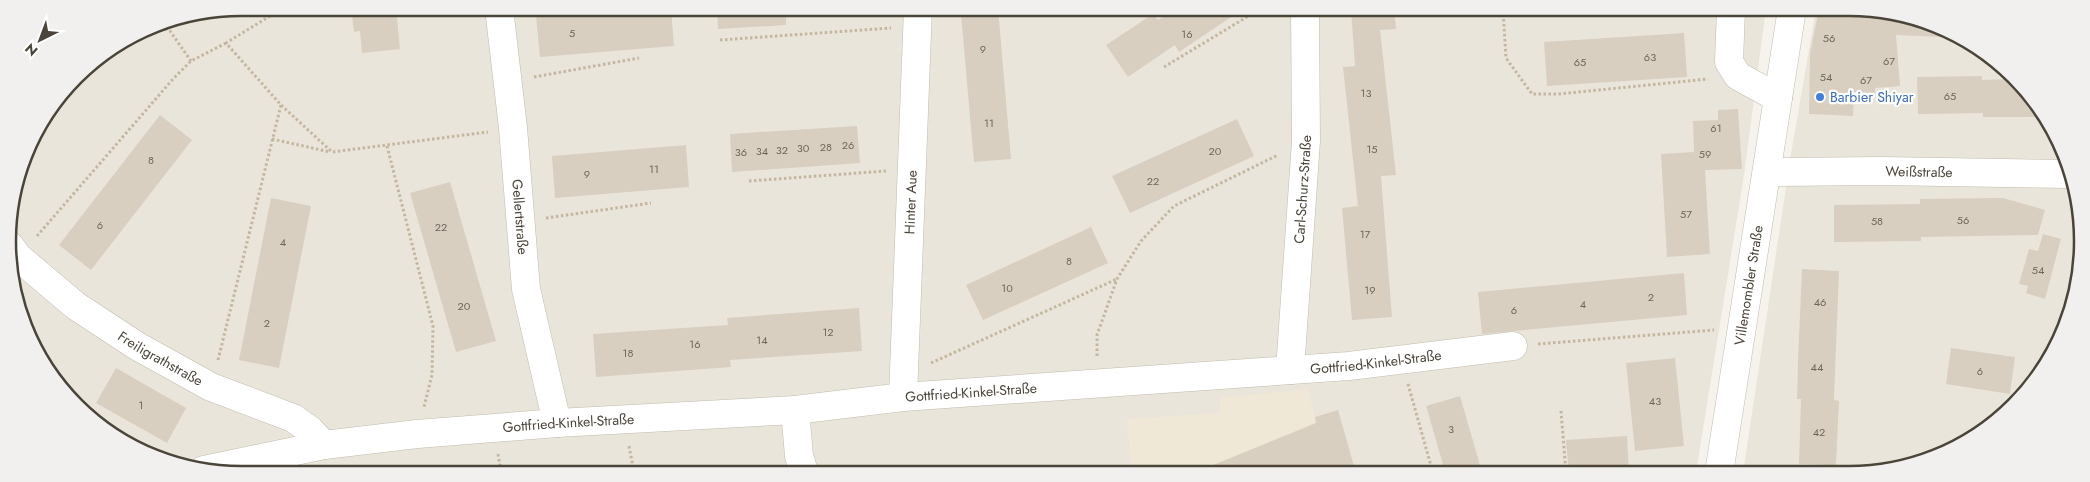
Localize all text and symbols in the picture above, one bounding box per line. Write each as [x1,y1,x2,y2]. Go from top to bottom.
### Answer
north arrow [15,15,65,65]
house number: 5 [569,25,575,41]
house number: 16 [1181,26,1193,42]
house number: 56 [1823,30,1835,46]
text: N [20,39,42,61]
house number: 9 [980,41,986,57]
house number: 63 [1644,49,1656,65]
house number: 67 [1883,53,1895,69]
house number: 65 [1574,54,1586,70]
house number: 54 [1820,69,1833,85]
house number: 67 [1860,72,1872,88]
house number: 13 [1361,85,1371,101]
place label: Barbier Shiyar [1830,87,1914,107]
house number: 65 [1944,88,1956,104]
marker: Barbier Shiyar [1814,91,1826,103]
house number: 11 [984,115,994,131]
house number: 61 [1710,120,1722,136]
street label: Carl-Schurz-Straße [1289,135,1316,244]
house number: 26 [842,137,854,153]
house number: 28 [820,139,832,155]
house number: 30 [797,140,810,156]
house number: 15 [1366,141,1378,157]
house number: 32 [776,142,788,158]
house number: 34 [756,143,769,159]
house number: 20 [1209,143,1222,159]
house number: 36 [735,144,747,160]
house number: 59 [1699,146,1711,162]
house number: 8 [148,152,154,168]
house number: 11 [649,161,659,177]
street label: Weißstraße [1885,161,1953,182]
house number: 9 [584,166,590,182]
street label: Hinter Aue [899,170,922,235]
house number: 22 [1147,173,1159,189]
street label: Gellertstraße [507,178,533,255]
house number: 57 [1680,206,1692,222]
house number: 56 [1957,212,1969,228]
house number: 58 [1871,213,1883,229]
house number: 6 [97,217,103,233]
house number: 22 [435,219,447,235]
street label: Villemombler Straße [1729,224,1768,347]
house number: 17 [1360,226,1371,242]
house number: 4 [280,234,287,250]
house number: 8 [1066,253,1072,269]
house number: 54 [2032,262,2045,278]
house number: 10 [1001,280,1013,296]
house number: 19 [1364,282,1376,298]
house number: 2 [1648,289,1654,305]
house number: 46 [1814,294,1826,310]
house number: 4 [1580,296,1587,312]
house number: 20 [458,298,471,314]
house number: 6 [1511,302,1517,318]
house number: 2 [264,315,270,331]
house number: 12 [822,324,834,340]
street label: Freiligrathstraße [114,326,207,391]
house number: 14 [756,332,768,348]
house number: 16 [689,336,701,352]
house number: 18 [623,345,633,361]
street label: Gottfried-Kinkel-Straße [1310,345,1443,379]
house number: 44 [1811,359,1824,375]
house number: 6 [1977,363,1983,379]
street label: Gottfried-Kinkel-Straße [905,378,1038,407]
house number: 43 [1649,393,1661,409]
house number: 1 [139,397,143,413]
street label: Gottfried-Kinkel-Straße [502,409,635,437]
house number: 3 [1448,421,1454,437]
house number: 42 [1813,424,1825,440]

